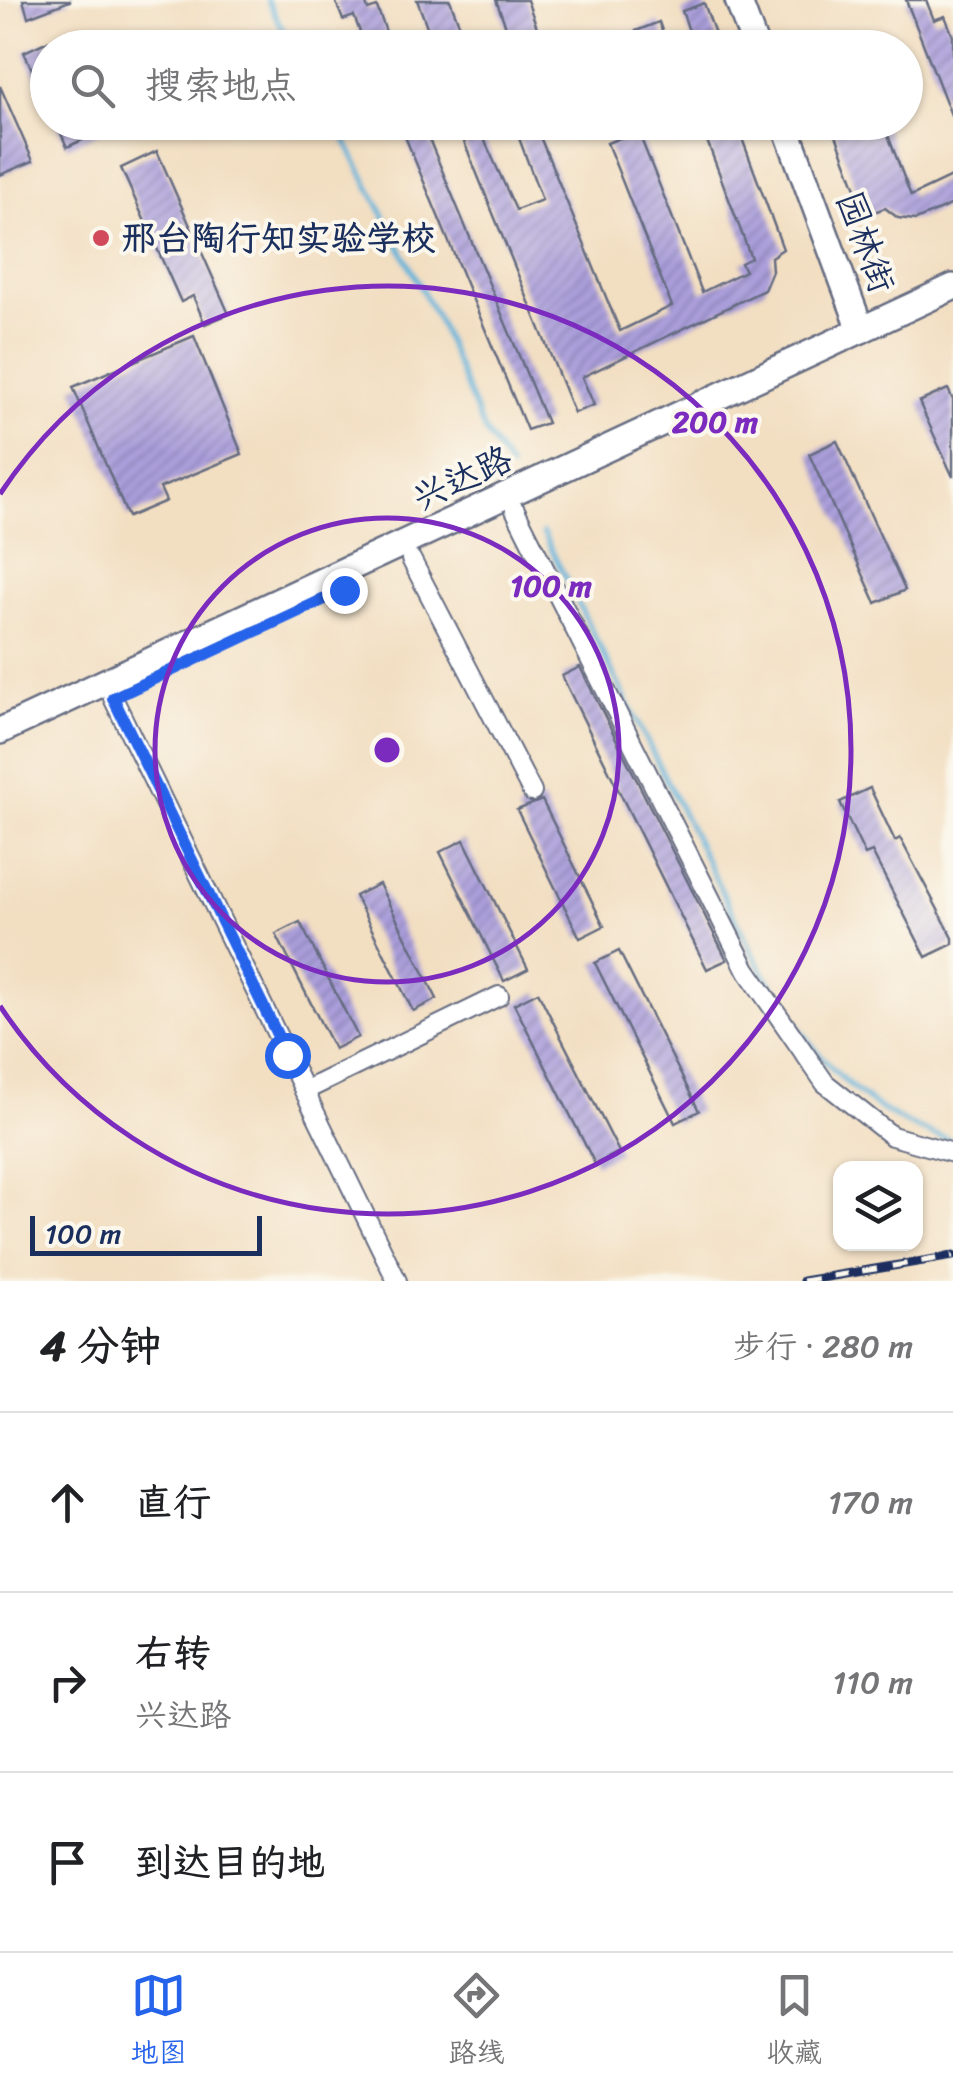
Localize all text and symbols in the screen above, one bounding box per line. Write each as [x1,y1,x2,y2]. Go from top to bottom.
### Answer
search box [30,30,923,140]
text: 搜索地点 [145,52,297,119]
icon: search [65,58,120,113]
street label: 园林街 [819,182,913,302]
place label: 邢台陶行知实验学校 [121,207,436,269]
marker: 邢台陶行知实验学校 [90,227,112,249]
text: 200 m [672,395,758,449]
street label: 兴达路 [401,428,523,528]
text: 100 m [510,559,592,613]
route end [322,568,368,614]
centre of rings [369,732,405,768]
route start [265,1033,311,1079]
map controls [833,1161,923,1251]
button: layers [833,1161,923,1251]
text: 100 m [45,1209,121,1258]
scale bar [30,1211,262,1256]
text: 4 分钟 [40,1309,161,1383]
text: 步行 · 280 m [733,1318,913,1375]
text: 直行 [135,1469,211,1536]
text: 170 m [828,1474,913,1531]
icon: ahead [40,1475,95,1530]
text: 右转 [135,1620,211,1687]
text: 110 m [832,1654,913,1711]
icon: right [40,1655,95,1710]
text: 兴达路 [135,1687,231,1744]
text: 到达目的地 [135,1829,325,1896]
icon: arrive [40,1835,95,1890]
tab: 地图 [131,1968,187,2077]
tab: 路线 [448,1968,504,2077]
tab: 收藏 [766,1968,822,2077]

